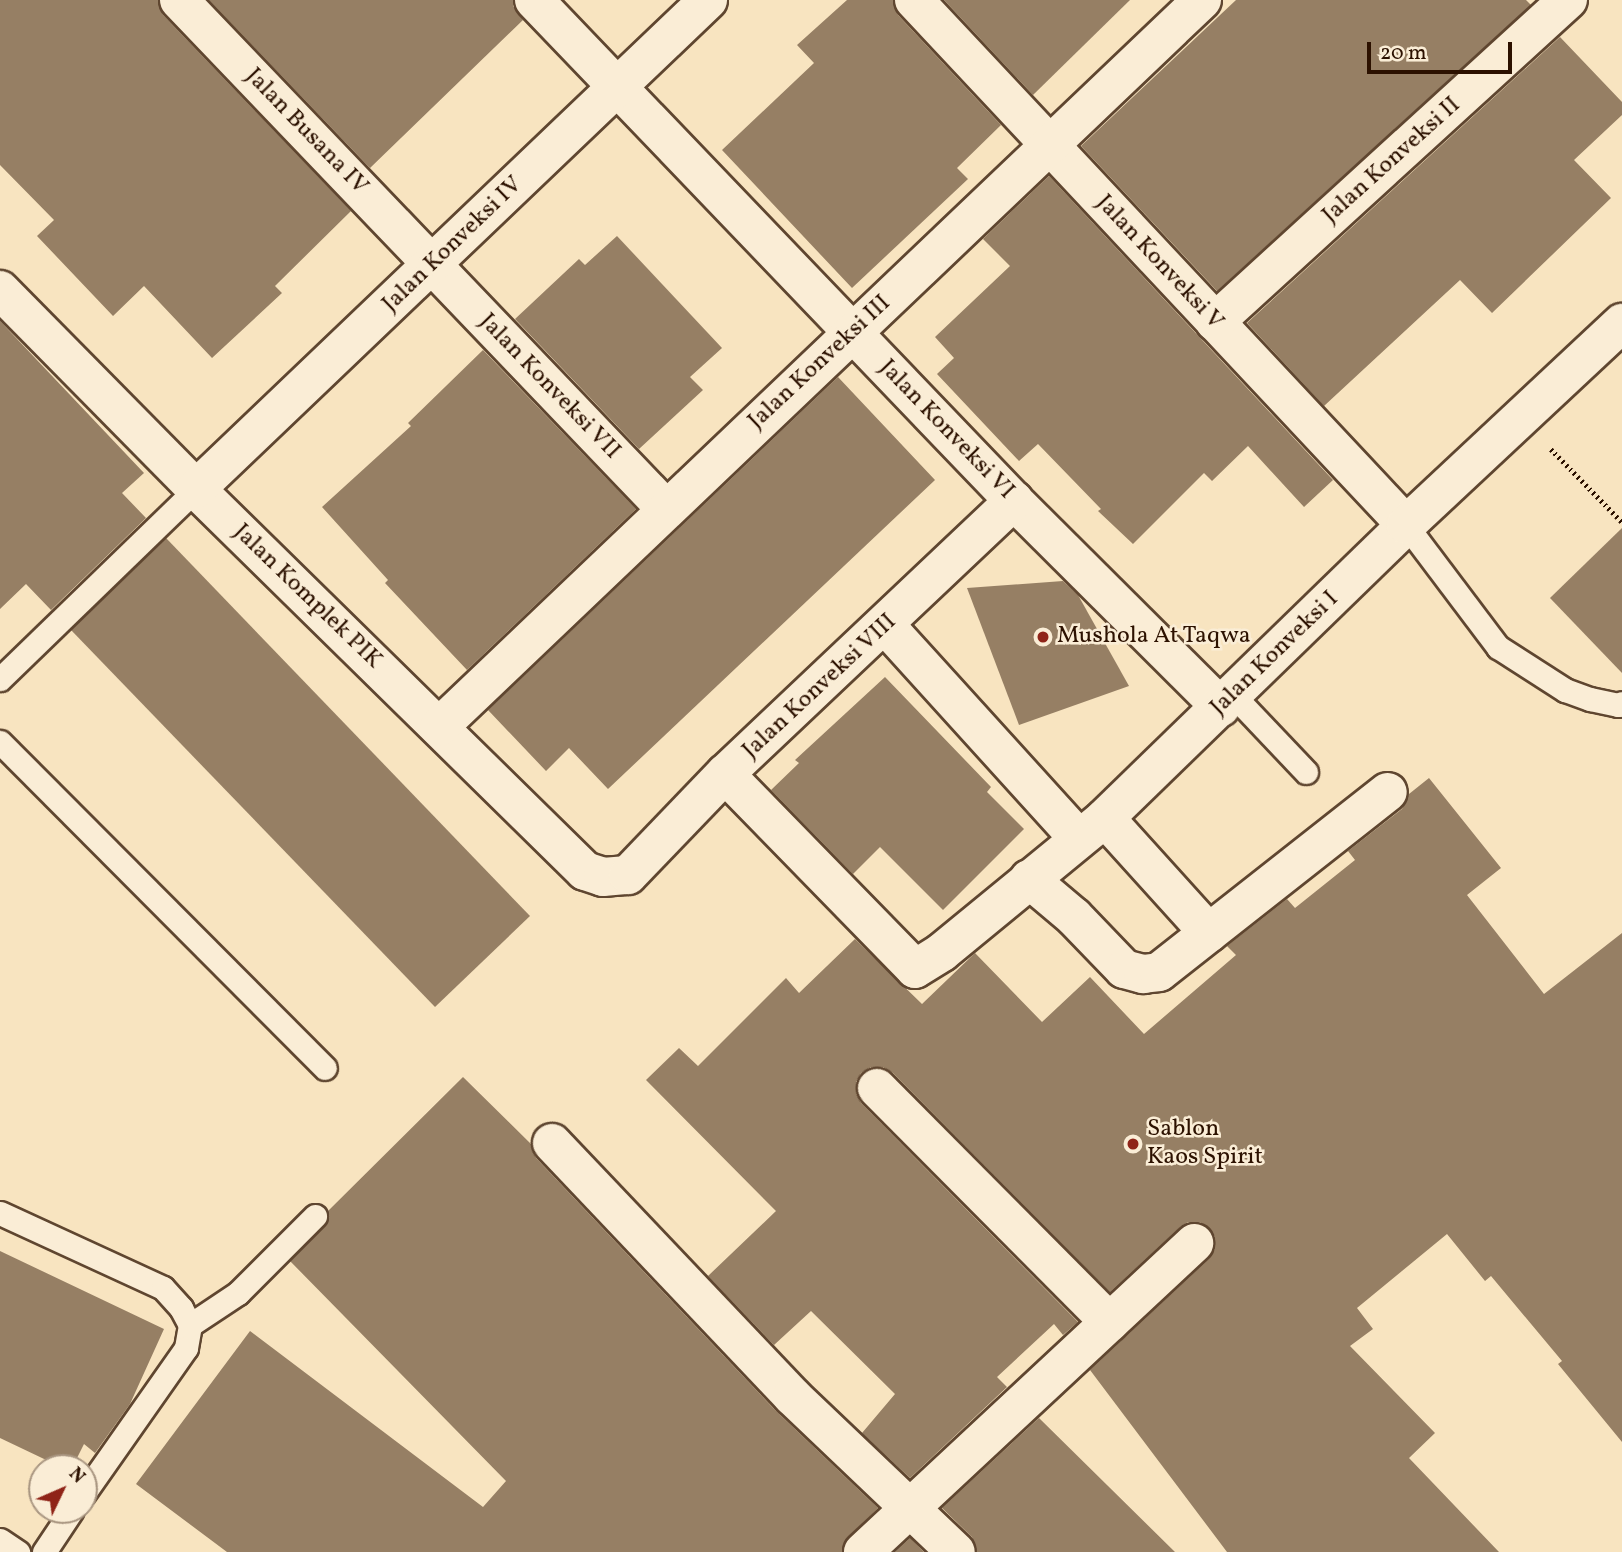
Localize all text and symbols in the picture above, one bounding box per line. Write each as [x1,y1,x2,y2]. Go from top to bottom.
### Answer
scale bar [1370,28,1515,72]
text: 20 m [1380,39,1426,68]
street label: Jalan Busana IV [238,63,374,201]
street label: Jalan Konveksi II [1317,92,1467,230]
street label: Jalan Konveksi IV [377,171,529,319]
street label: Jalan Konveksi V [1089,189,1229,337]
street label: Jalan Konveksi III [743,290,897,436]
street label: Jalan Konveksi VII [472,308,626,466]
street label: Jalan Konveksi VI [872,354,1020,506]
street label: Jalan Komplek PIK [226,519,388,675]
street label: Jalan Konveksi I [1205,586,1345,722]
street label: Jalan Konveksi VIII [737,608,903,766]
place label: Mushola At Taqwa [1057,623,1251,651]
marker: Mushola At Taqwa [1035,629,1051,645]
place label: Sablon Kaos Spirit [1147,1116,1263,1172]
marker: Sablon Kaos Spirit [1125,1136,1141,1152]
north arrow [28,1454,98,1524]
text: N [63,1462,91,1490]

